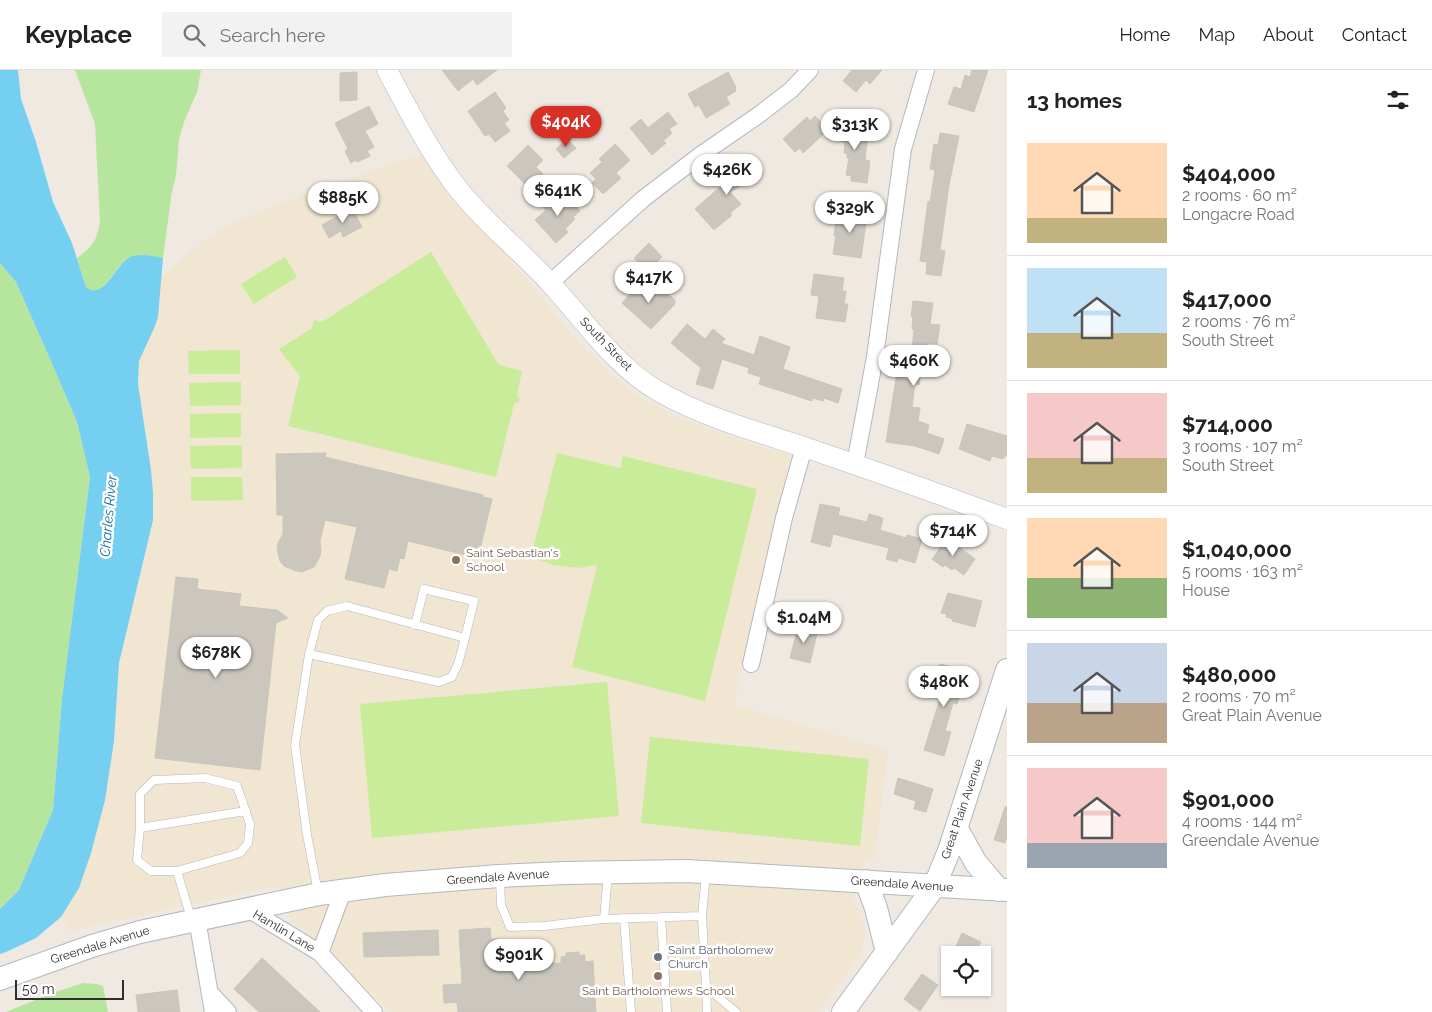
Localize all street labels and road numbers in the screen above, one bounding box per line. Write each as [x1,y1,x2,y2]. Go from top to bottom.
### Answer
street label: South Street [577,314,635,374]
street label: Great Plain Avenue [938,757,986,861]
street label: Greendale Avenue [446,866,550,888]
street label: Greendale Avenue [850,873,954,895]
street label: Hamlin Lane [250,907,318,955]
street label: Greendale Avenue [49,923,151,967]

